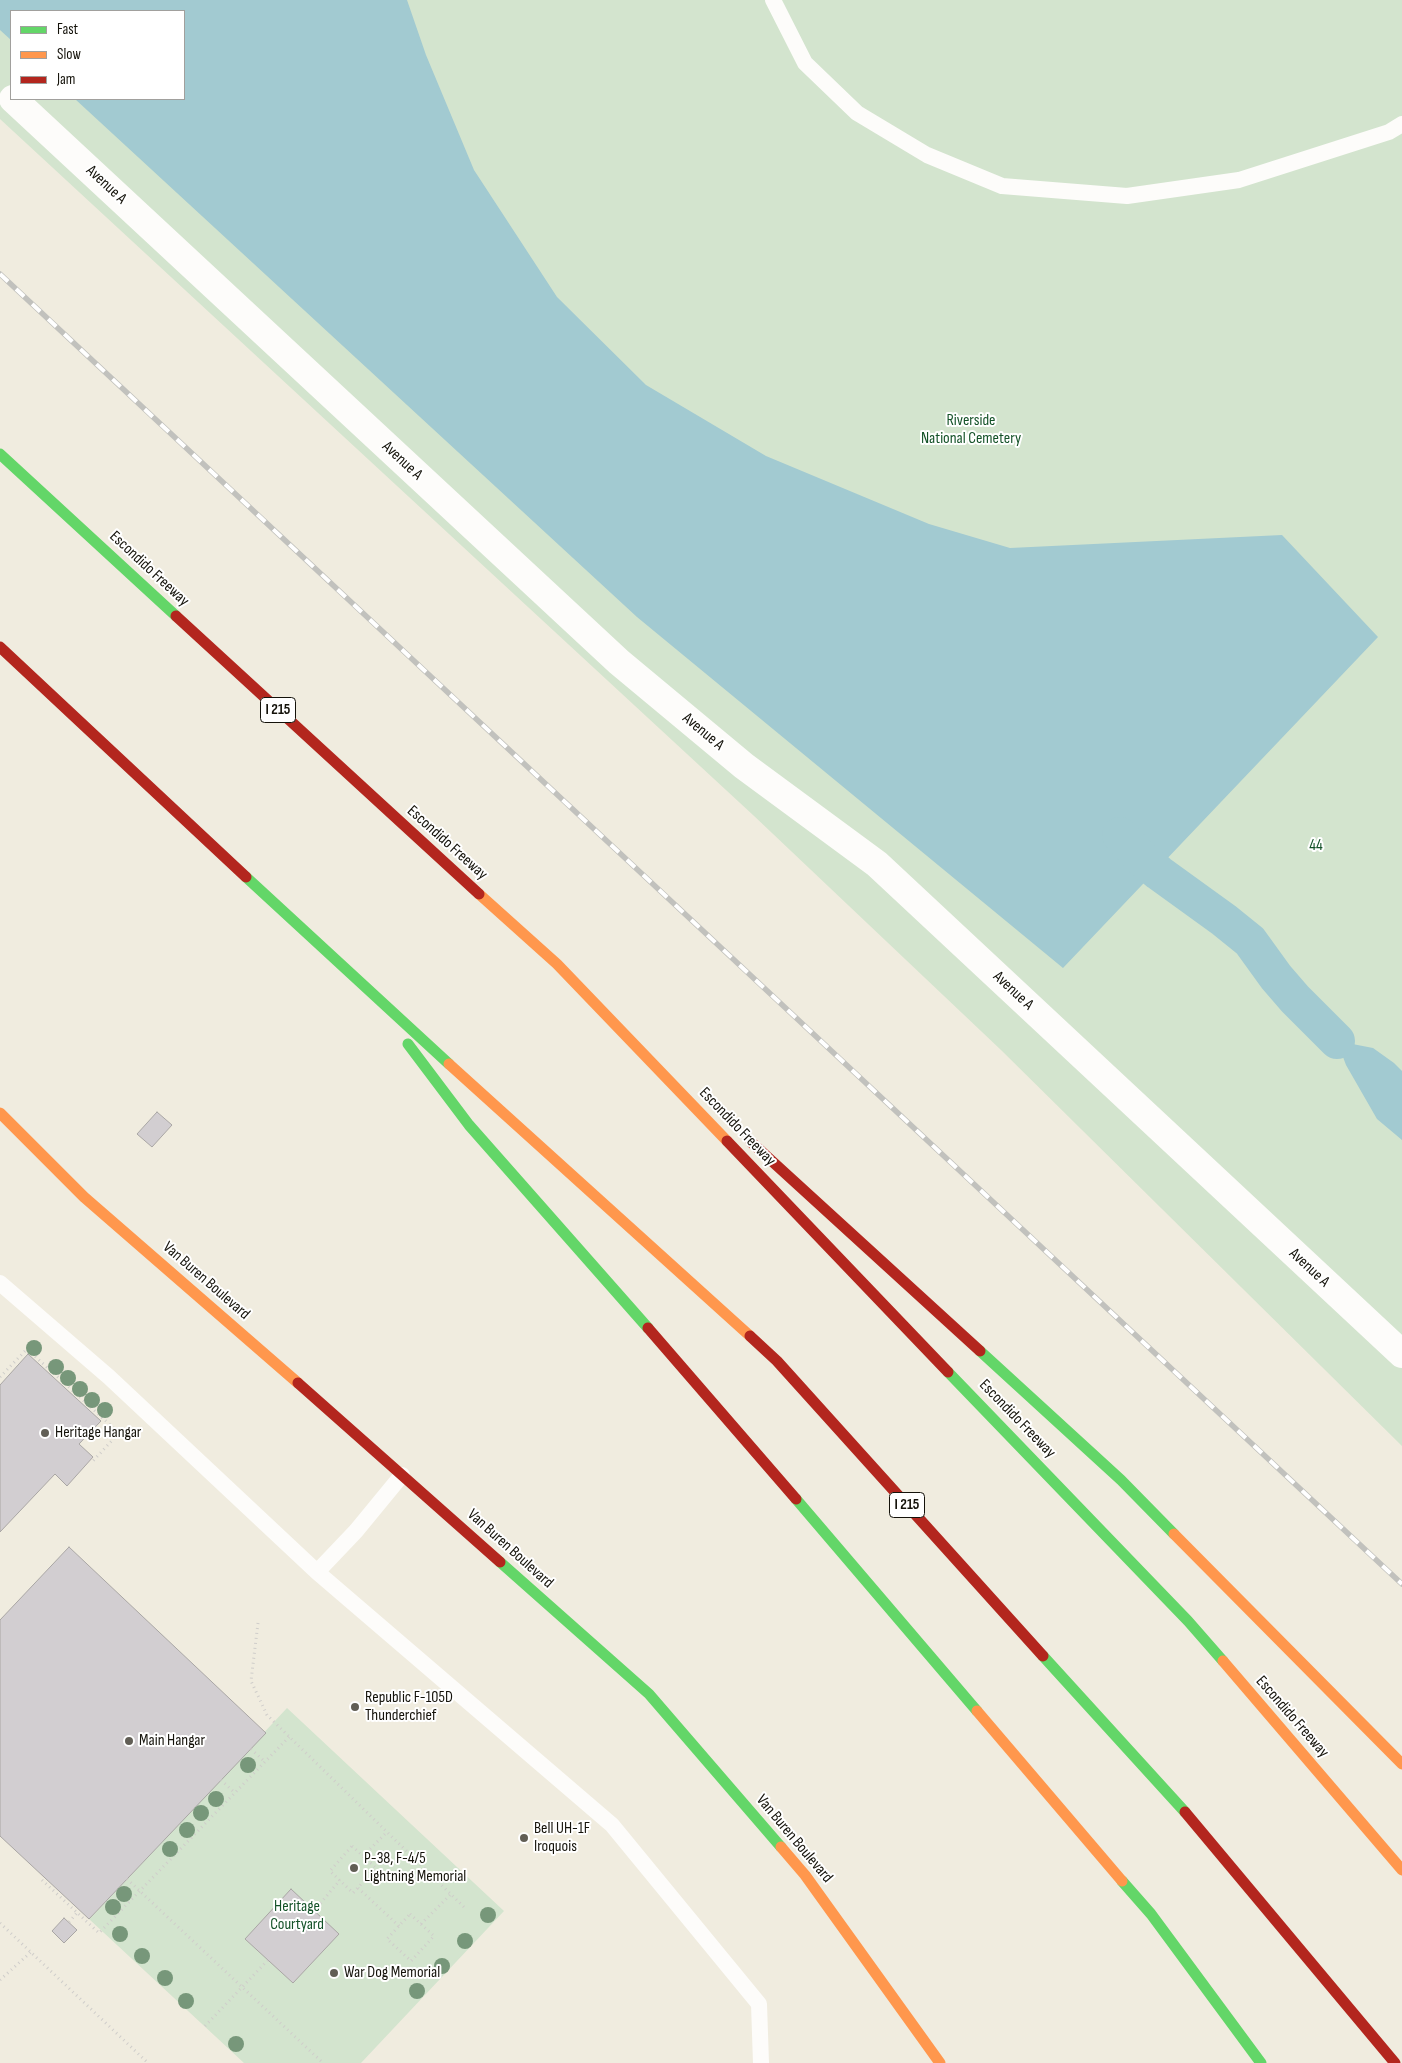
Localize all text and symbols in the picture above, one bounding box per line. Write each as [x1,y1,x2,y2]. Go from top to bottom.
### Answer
legend [10,10,185,100]
text: Fast [57,20,78,39]
text: Slow [57,45,81,64]
text: Jam [57,70,75,89]
street label: Avenue A [82,161,130,209]
park label: Riverside National Cemetery [921,411,1021,449]
street label: Avenue A [378,437,426,485]
street label: Escondido Freeway [105,527,193,611]
road number: I 215 [260,698,296,722]
street label: Avenue A [678,709,728,755]
street label: Escondido Freeway [403,802,491,884]
park label: 44 [1309,836,1323,856]
street label: Avenue A [989,967,1037,1015]
street label: Escondido Freeway [695,1084,779,1170]
street label: Van Buren Boulevard [159,1238,253,1324]
street label: Avenue A [1285,1244,1333,1292]
street label: Escondido Freeway [975,1376,1059,1462]
place label: Heritage Hangar [55,1423,141,1443]
marker: Heritage Hangar [39,1427,51,1439]
road number: I 215 [890,1492,924,1518]
street label: Van Buren Boulevard [463,1505,557,1593]
street label: Escondido Freeway [1251,1672,1333,1762]
place label: Republic F-105D Thunderchief [365,1688,453,1726]
marker: Republic F-105D Thunderchief [349,1701,361,1713]
place label: Main Hangar [139,1731,205,1751]
marker: Main Hangar [123,1735,135,1747]
street label: Van Buren Boulevard [752,1791,836,1887]
place label: Bell UH-1F Iroquois [534,1819,590,1857]
marker: Bell UH-1F Iroquois [518,1832,530,1844]
place label: P-38, F-4/5 Lightning Memorial [364,1849,466,1887]
marker: P-38, F-4/5 Lightning Memorial [348,1862,360,1874]
park label: Heritage Courtyard [270,1897,324,1935]
place label: War Dog Memorial [344,1963,440,1983]
marker: War Dog Memorial [328,1967,340,1979]

